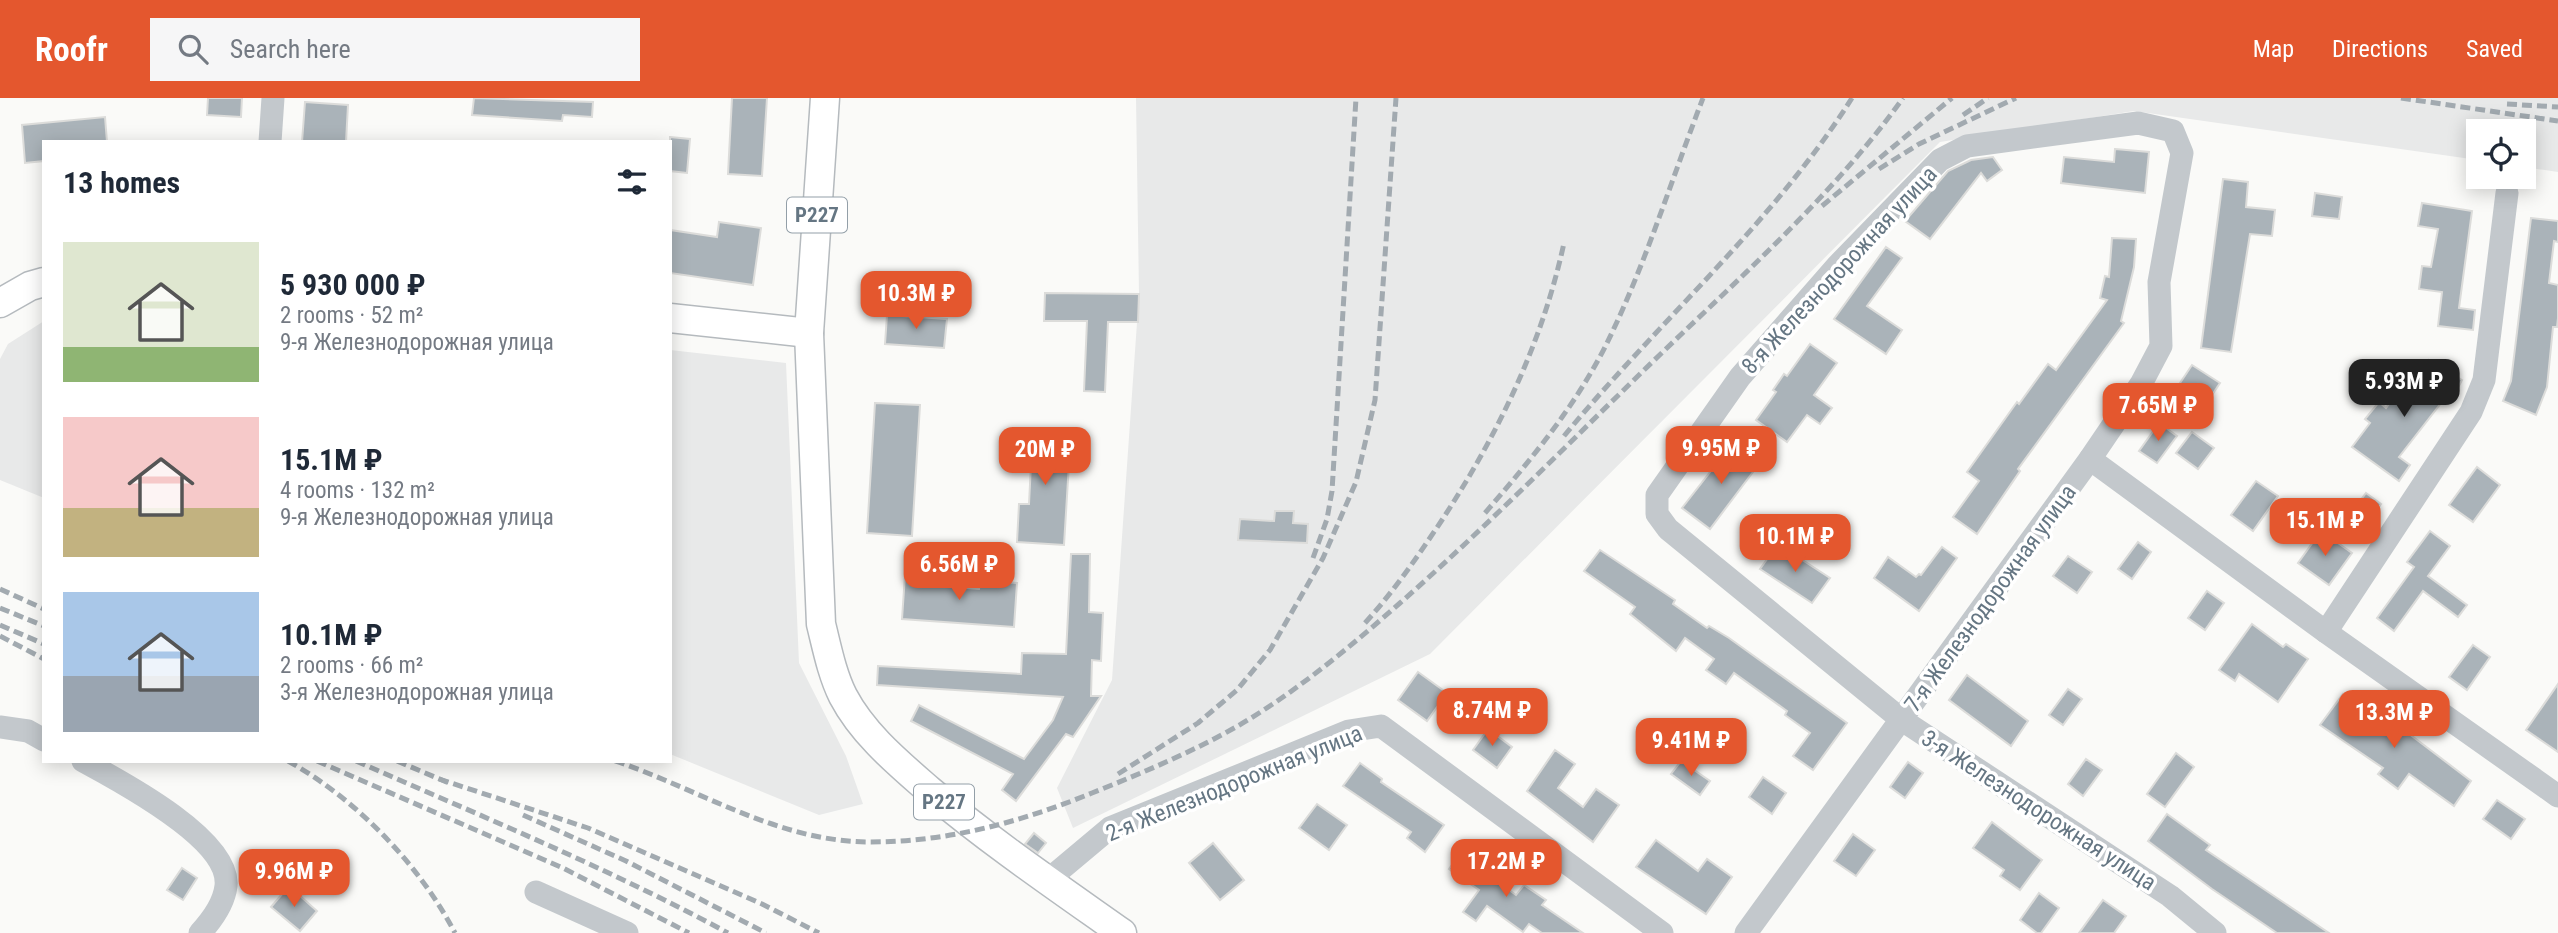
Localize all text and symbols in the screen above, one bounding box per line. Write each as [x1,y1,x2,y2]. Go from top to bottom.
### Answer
search box [150,18,640,81]
text: Roofr [35,30,108,69]
icon: search [174,30,212,68]
text: Search here [230,34,351,64]
text: Map [2253,35,2294,63]
text: Directions [2332,35,2428,63]
text: Saved [2466,35,2523,63]
map controls [2466,119,2536,189]
button: locate [2466,119,2536,189]
street label: 8-я Железнодорожная улица [1736,161,1943,380]
icon: filters [613,163,651,201]
text: 13 homes [63,165,180,200]
road number: Р227 [787,198,847,232]
text: 5 930 000 ₽ [280,267,426,302]
icon: home [119,270,203,354]
pin: 10.3M ₽ [851,272,981,331]
text: 10.3M ₽ [877,280,955,307]
text: 2 rooms · 52 m² [280,302,423,329]
text: 9-я Железнодорожная улица [280,329,554,356]
pin: 5.93M ₽ [2339,360,2469,419]
text: 5.93M ₽ [2365,368,2443,395]
pin: 7.65M ₽ [2093,384,2223,443]
text: 7.65M ₽ [2119,392,2197,419]
pin: 9.95M ₽ [1656,426,1786,486]
pin: 20M ₽ [996,428,1094,487]
text: 9.95M ₽ [1682,435,1760,462]
text: 20M ₽ [1015,436,1075,463]
text: 15.1M ₽ [280,442,383,477]
icon: home [119,445,203,529]
text: 4 rooms · 132 m² [280,477,435,504]
street label: 7-я Железнодорожная улица [1899,480,2082,717]
pin: 15.1M ₽ [2260,498,2390,558]
text: 9-я Железнодорожная улица [280,504,554,531]
text: 15.1M ₽ [2286,507,2364,534]
pin: 10.1M ₽ [1730,514,1860,574]
text: 10.1M ₽ [1756,523,1834,550]
pin: 6.56M ₽ [894,542,1024,602]
text: 6.56M ₽ [920,551,998,578]
text: 10.1M ₽ [280,617,383,652]
icon: home [119,620,203,704]
text: 2 rooms · 66 m² [280,652,423,679]
text: 3-я Железнодорожная улица [280,679,554,706]
pin: 8.74M ₽ [1427,688,1557,748]
pin: 13.3M ₽ [2329,690,2459,750]
text: 8.74M ₽ [1453,697,1531,724]
text: 13.3M ₽ [2355,699,2433,726]
pin: 9.41M ₽ [1626,718,1756,778]
street label: 2-я Железнодорожная улица [1102,720,1366,847]
street label: 3-я Железнодорожная улица [1917,725,2161,896]
text: 9.41M ₽ [1652,727,1730,754]
road number: Р227 [914,784,974,820]
pin: 17.2M ₽ [1441,840,1571,899]
text: 17.2M ₽ [1467,848,1545,875]
pin: 9.96M ₽ [229,850,359,909]
text: 9.96M ₽ [255,858,333,885]

